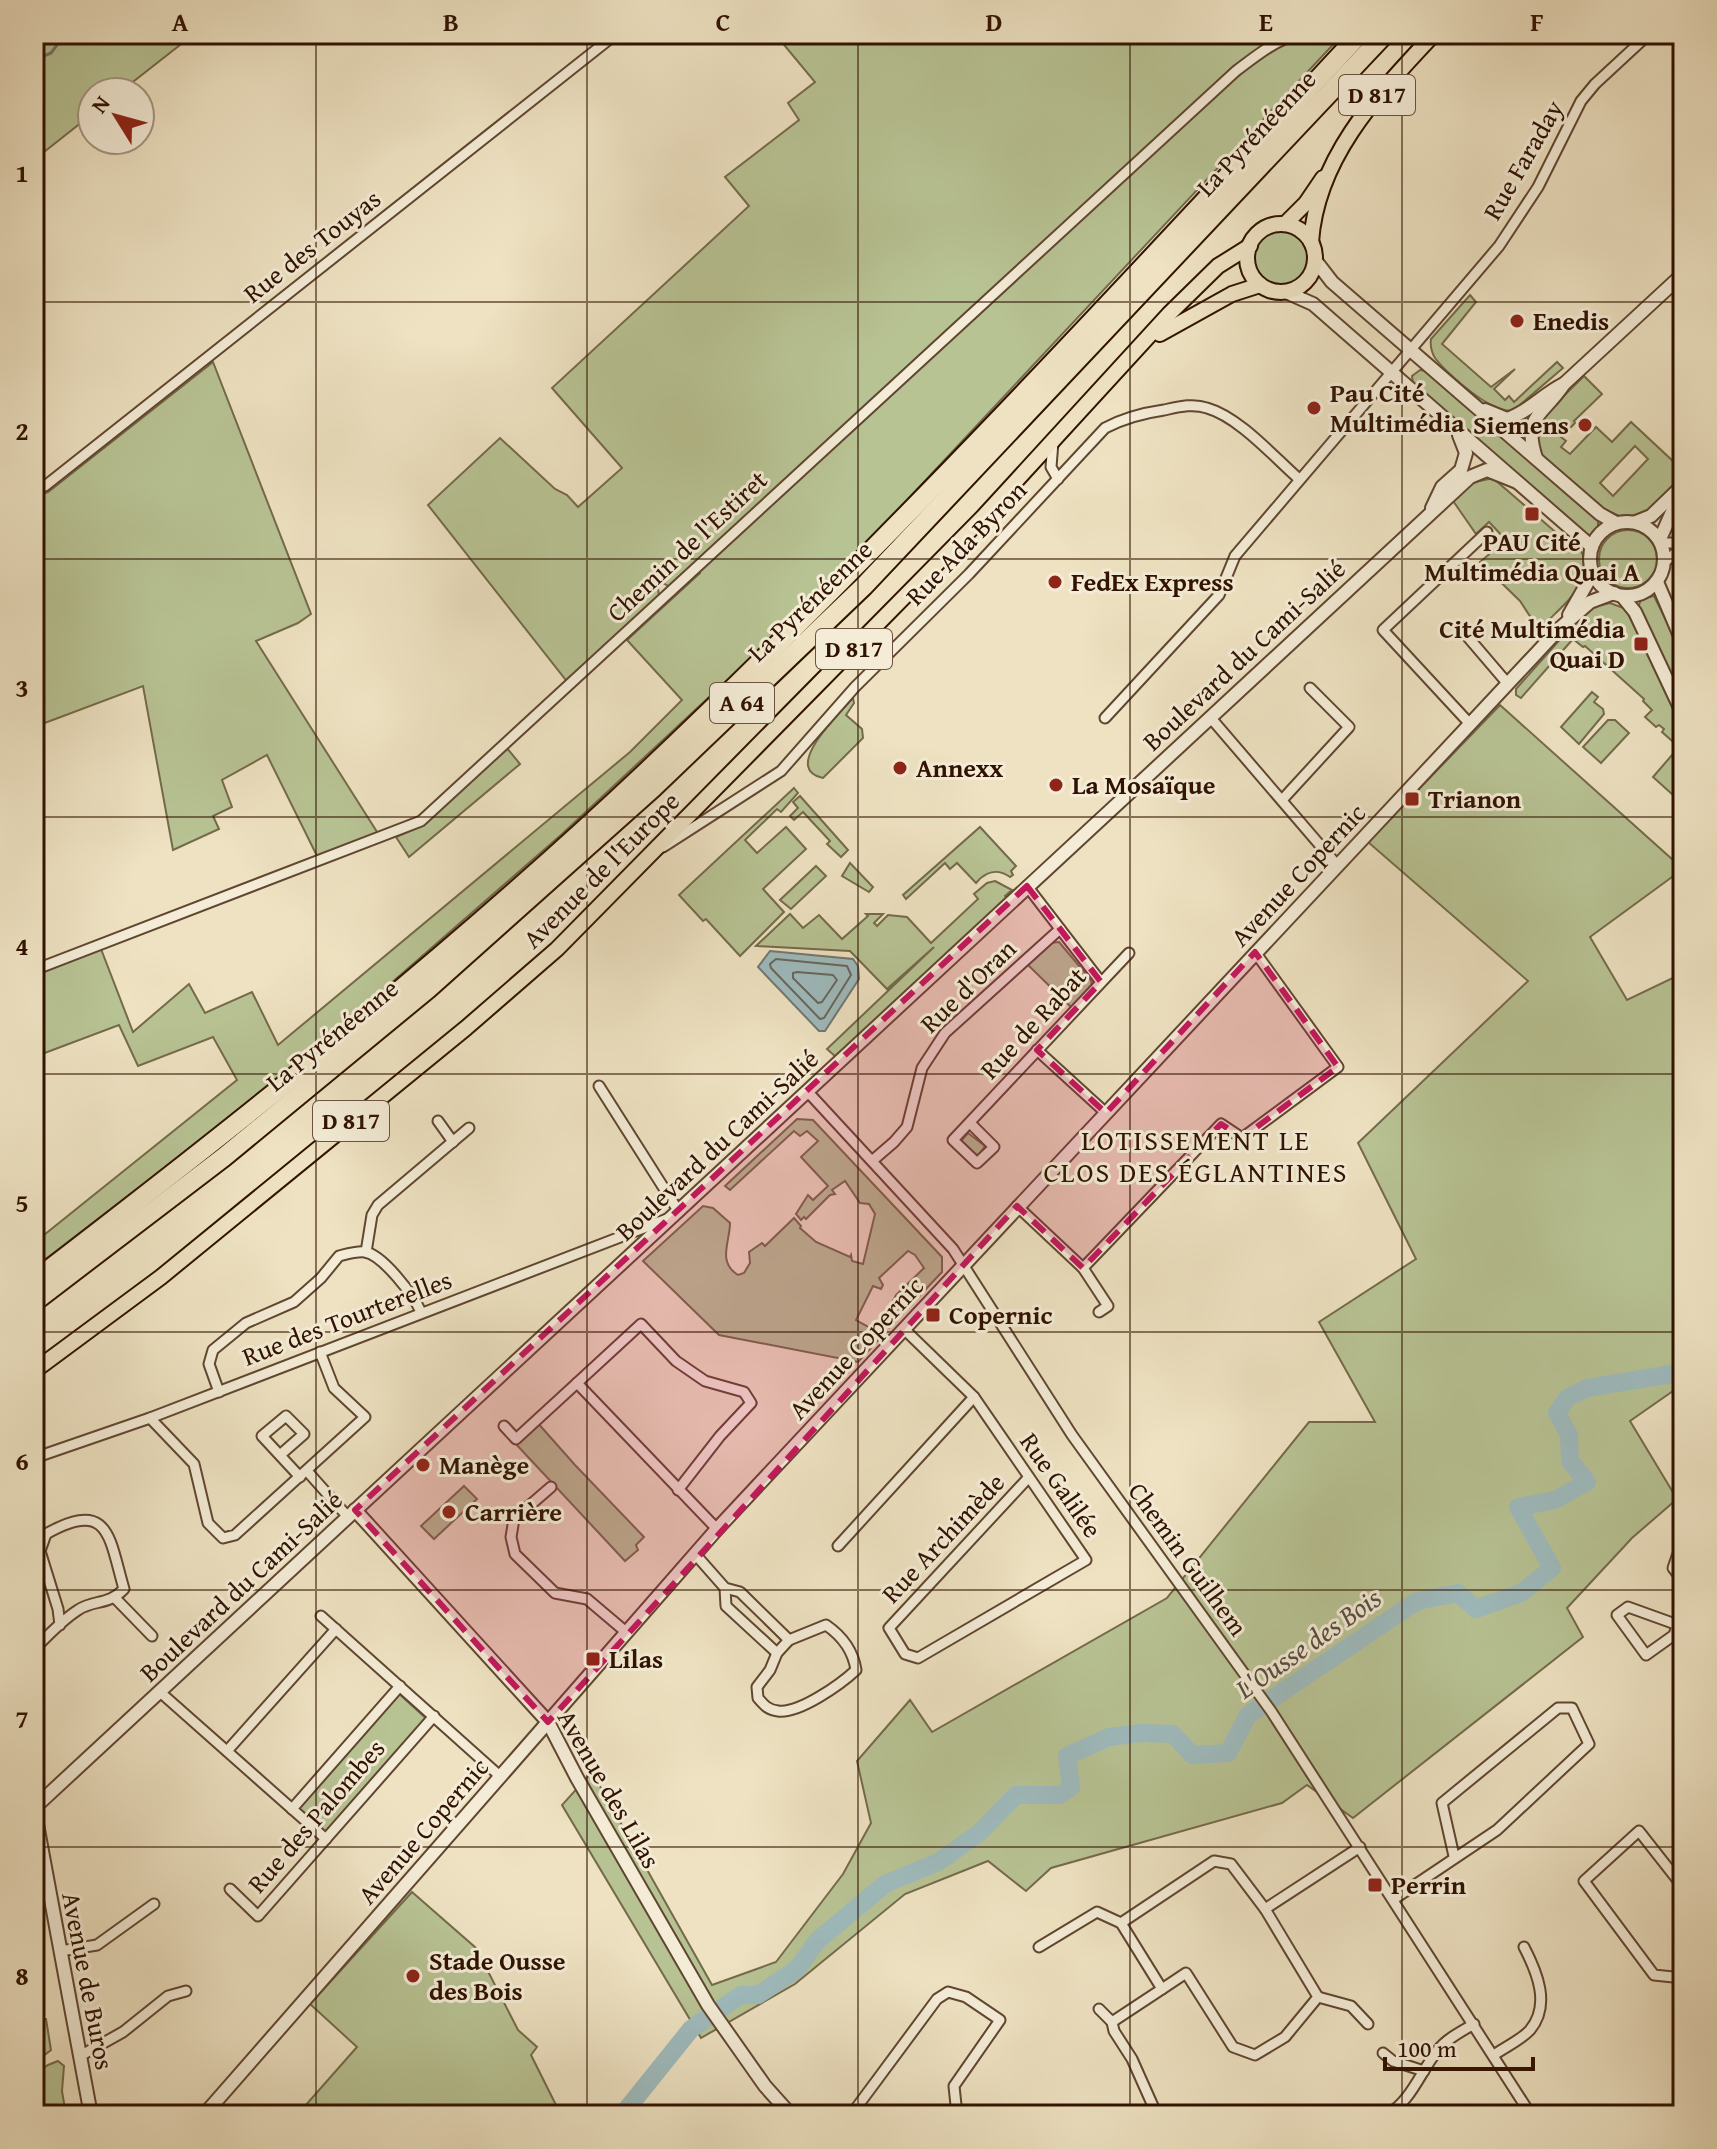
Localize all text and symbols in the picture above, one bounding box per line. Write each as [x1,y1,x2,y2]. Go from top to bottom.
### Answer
text: A [172,2,189,41]
text: B [443,2,459,41]
text: C [716,2,730,41]
text: D [986,2,1002,41]
text: E [1259,2,1273,41]
text: F [1530,2,1544,41]
street label: La Pyrénéenne [1186,61,1325,205]
road number: D 817 [1339,75,1415,115]
north arrow [76,76,156,156]
text: N [83,88,117,119]
street label: Rue Faraday [1472,92,1573,227]
text: 1 [15,153,29,192]
street label: Rue des Touyas [235,179,389,312]
place label: Enedis [1533,301,1609,340]
marker: Enedis [1508,312,1526,330]
place label: Pau Cité Multimédia [1330,373,1465,442]
marker: Pau Cité Multimédia [1305,399,1323,417]
place label: Siemens [1473,405,1569,444]
text: 2 [15,411,29,450]
marker: Siemens [1576,416,1594,434]
street label: Chemin de l'Estiret [598,461,776,631]
street label: Rue Ada Byron [896,471,1036,614]
marker: PAU Cité Multimédia Quai A [1523,505,1541,523]
place label: PAU Cité Multimédia Quai A [1424,522,1640,591]
street label: La Pyrénéenne [738,531,881,671]
street label: Boulevard du Cami-Salié [1133,550,1354,759]
place label: FedEx Express [1071,562,1234,601]
marker: FedEx Express [1046,573,1064,591]
place label: Cité Multimédia Quai D [1439,609,1626,678]
road number: D 817 [816,629,892,669]
marker: Cité Multimédia Quai D [1632,635,1650,653]
text: 3 [15,668,29,707]
road number: A 64 [710,683,774,723]
place label: Annexx [916,748,1003,787]
marker: Annexx [891,759,909,777]
place label: La Mosaïque [1072,765,1216,804]
marker: La Mosaïque [1047,776,1065,794]
place label: Trianon [1428,779,1522,818]
street label: Avenue de l'Europe [513,782,688,957]
marker: Trianon [1403,790,1421,808]
street label: Avenue Copernic [1221,794,1374,955]
text: 4 [15,926,29,965]
street label: Rue d'Oran [911,929,1025,1042]
street label: Rue de Rabat [970,958,1095,1088]
street label: La Pyrénéenne [257,969,406,1100]
street label: Boulevard du Cami-Salié [606,1040,827,1249]
road number: D 817 [313,1101,389,1141]
district label: LOTISSEMENT LE CLOS DES ÉGLANTINES [1044,1119,1348,1192]
text: 5 [15,1183,29,1222]
street label: Rue des Tourterelles [236,1260,457,1375]
street label: Avenue Copernic [779,1267,932,1428]
place label: Copernic [949,1295,1052,1334]
marker: Copernic [924,1306,942,1324]
street label: Rue Galilée [1011,1424,1112,1545]
text: 6 [15,1441,29,1480]
place label: Manège [439,1445,530,1484]
marker: Manège [414,1456,432,1474]
street label: Rue Archimède [872,1464,1013,1612]
street label: Chemin Guilhem [1119,1474,1258,1644]
street label: Boulevard du Cami-Salié [130,1481,351,1690]
place label: Carrière [465,1492,562,1531]
marker: Carrière [440,1503,458,1521]
water label: L'Ousse des Bois [1226,1577,1389,1709]
place label: Lilas [609,1639,663,1678]
marker: Lilas [584,1650,602,1668]
text: 7 [15,1699,29,1738]
street label: Avenue des Lilas [548,1702,671,1875]
street label: Rue des Palombes [238,1730,394,1901]
street label: Avenue Copernic [348,1749,497,1913]
place label: Perrin [1391,1865,1467,1904]
marker: Perrin [1366,1876,1384,1894]
street label: Avenue de Buros [52,1889,125,2073]
place label: Stade Ousse des Bois [429,1941,566,2010]
text: 8 [15,1956,29,1995]
marker: Stade Ousse des Bois [404,1967,422,1985]
scale bar [1385,2021,1533,2071]
text: 100 m [1397,2031,1457,2066]

